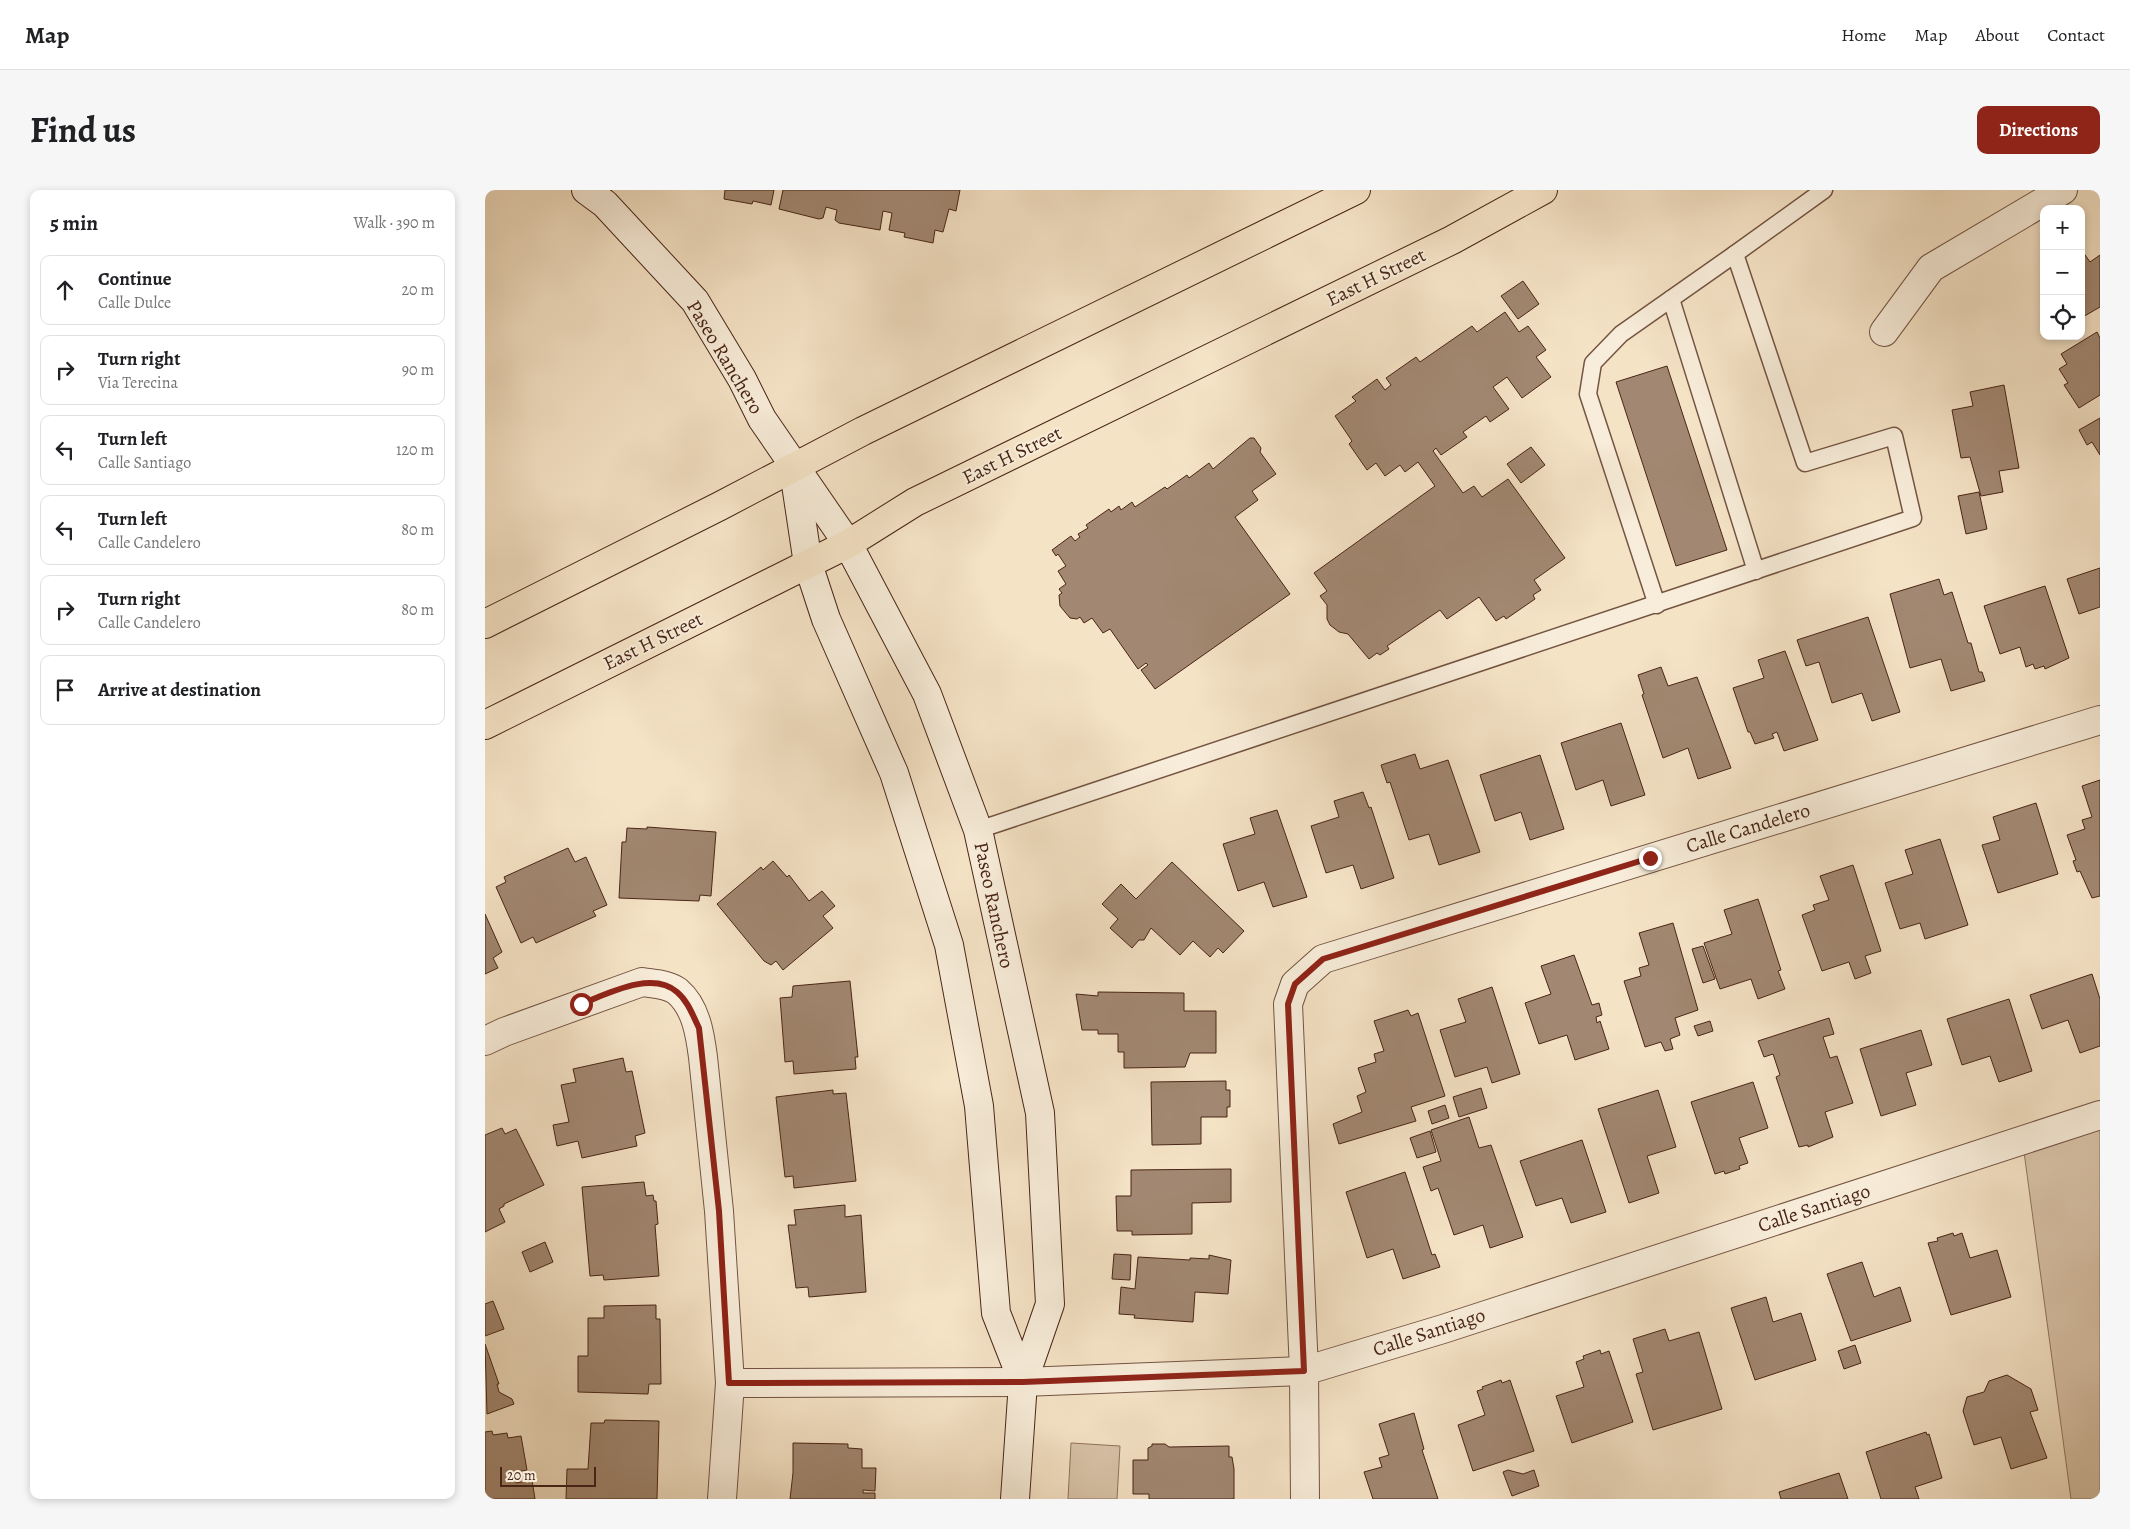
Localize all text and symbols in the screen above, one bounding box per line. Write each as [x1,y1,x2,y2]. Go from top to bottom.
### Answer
text: Map [25,19,69,51]
text: Home [1841,23,1886,47]
text: Map [1914,23,1947,47]
text: About [1975,23,2019,47]
text: Contact [2047,23,2105,47]
text: Find us [30,106,136,154]
button: Directions [1977,106,2100,154]
map controls [2040,205,2085,340]
button: + [2040,205,2085,250]
text: 5 min [50,209,98,237]
text: Walk · 390 m [354,212,435,234]
street label: East H Street [1322,241,1431,313]
button: − [2040,250,2085,295]
text: Continue [98,266,172,292]
icon: ahead [51,276,79,304]
text: 20 m [401,279,434,301]
text: Calle Dulce [98,292,171,314]
street label: Paseo Ranchero [680,295,770,419]
button: locate [2040,295,2085,340]
text: Turn right [98,346,180,372]
icon: right [51,356,79,384]
text: 90 m [402,359,434,381]
text: Via Terecina [98,372,178,394]
street label: East H Street [958,419,1067,491]
text: Turn left [98,426,167,452]
icon: left [51,436,79,464]
text: 120 m [396,439,434,461]
text: Calle Santiago [98,452,191,474]
text: Turn left [98,506,167,532]
icon: left [51,516,79,544]
text: 80 m [401,519,434,541]
text: Calle Candelero [98,532,201,554]
text: Turn right [98,586,180,612]
icon: right [51,596,79,624]
text: 80 m [401,599,434,621]
street label: East H Street [599,605,708,677]
text: Calle Candelero [98,612,201,634]
icon: arrive [51,676,79,704]
text: Arrive at destination [98,677,261,703]
street label: Calle Candelero [1683,796,1813,860]
street label: Paseo Ranchero [967,839,1021,971]
route end [1639,847,1662,870]
route start [570,993,593,1016]
street label: Calle Santiago [1754,1177,1874,1239]
street label: Calle Santiago [1369,1301,1489,1363]
scale bar [500,1464,596,1487]
text: 20 m [507,1466,536,1485]

